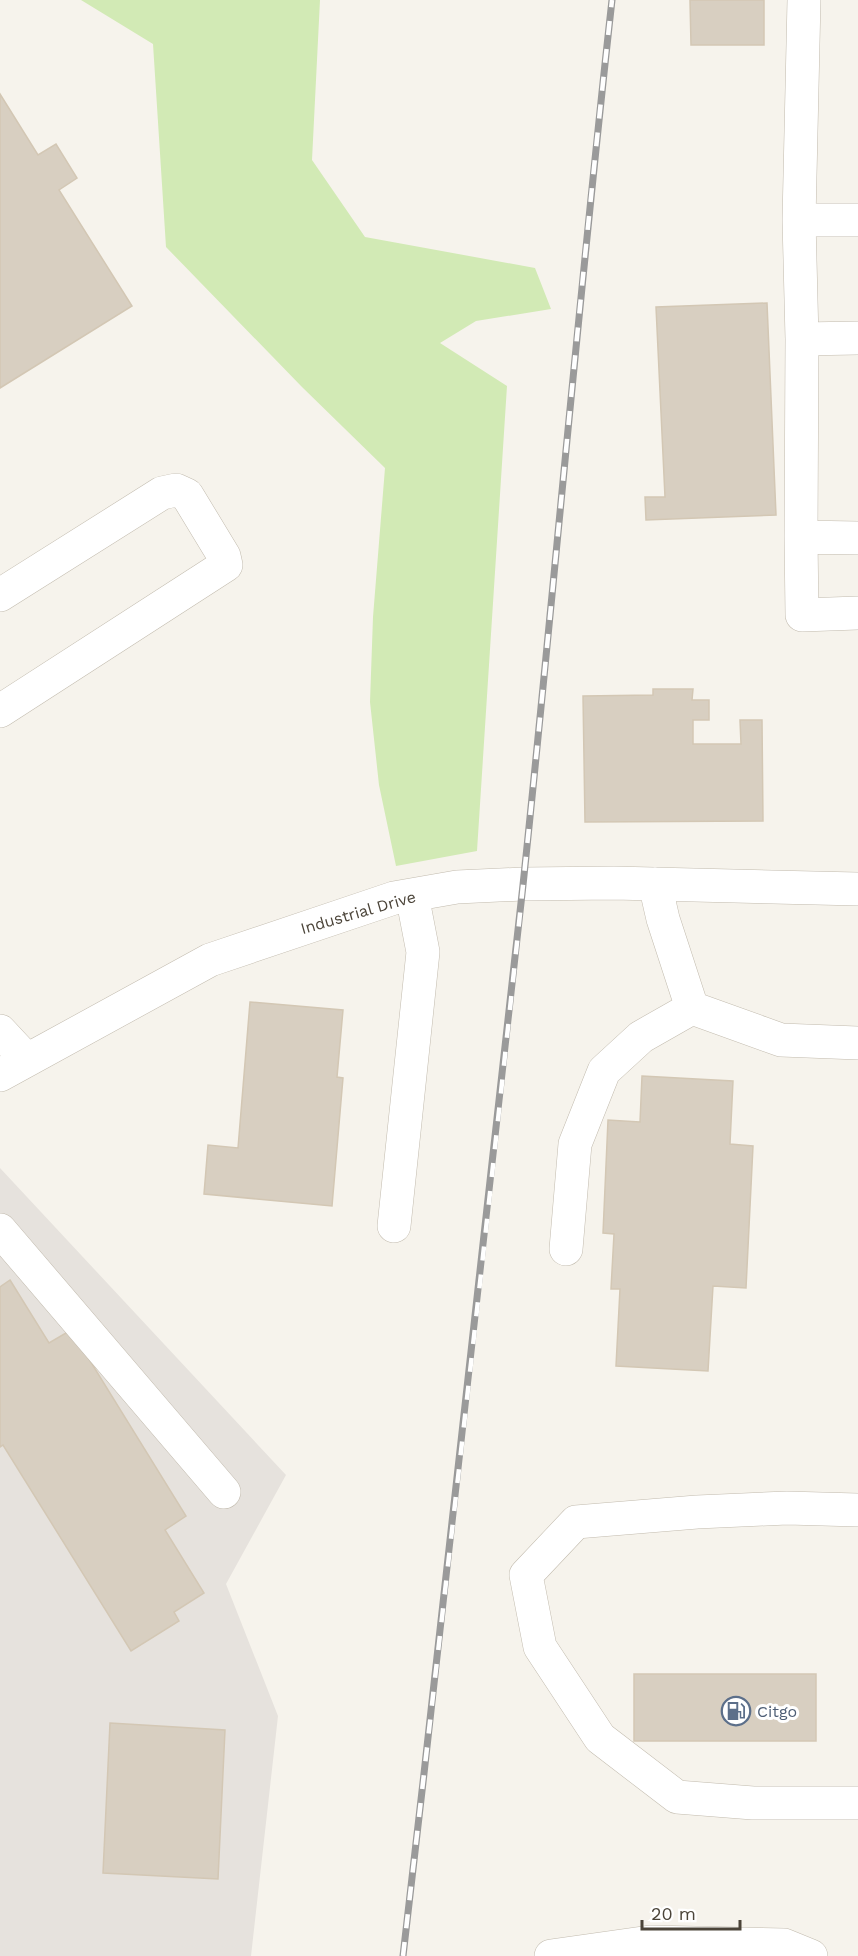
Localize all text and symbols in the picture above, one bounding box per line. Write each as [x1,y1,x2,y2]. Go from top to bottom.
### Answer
street label: Industrial Drive [298,887,418,938]
fuel station icon: Citgo [720,1695,752,1727]
place label: Citgo [757,1702,797,1721]
scale bar [642,1893,740,1931]
text: 20 m [651,1903,696,1924]

